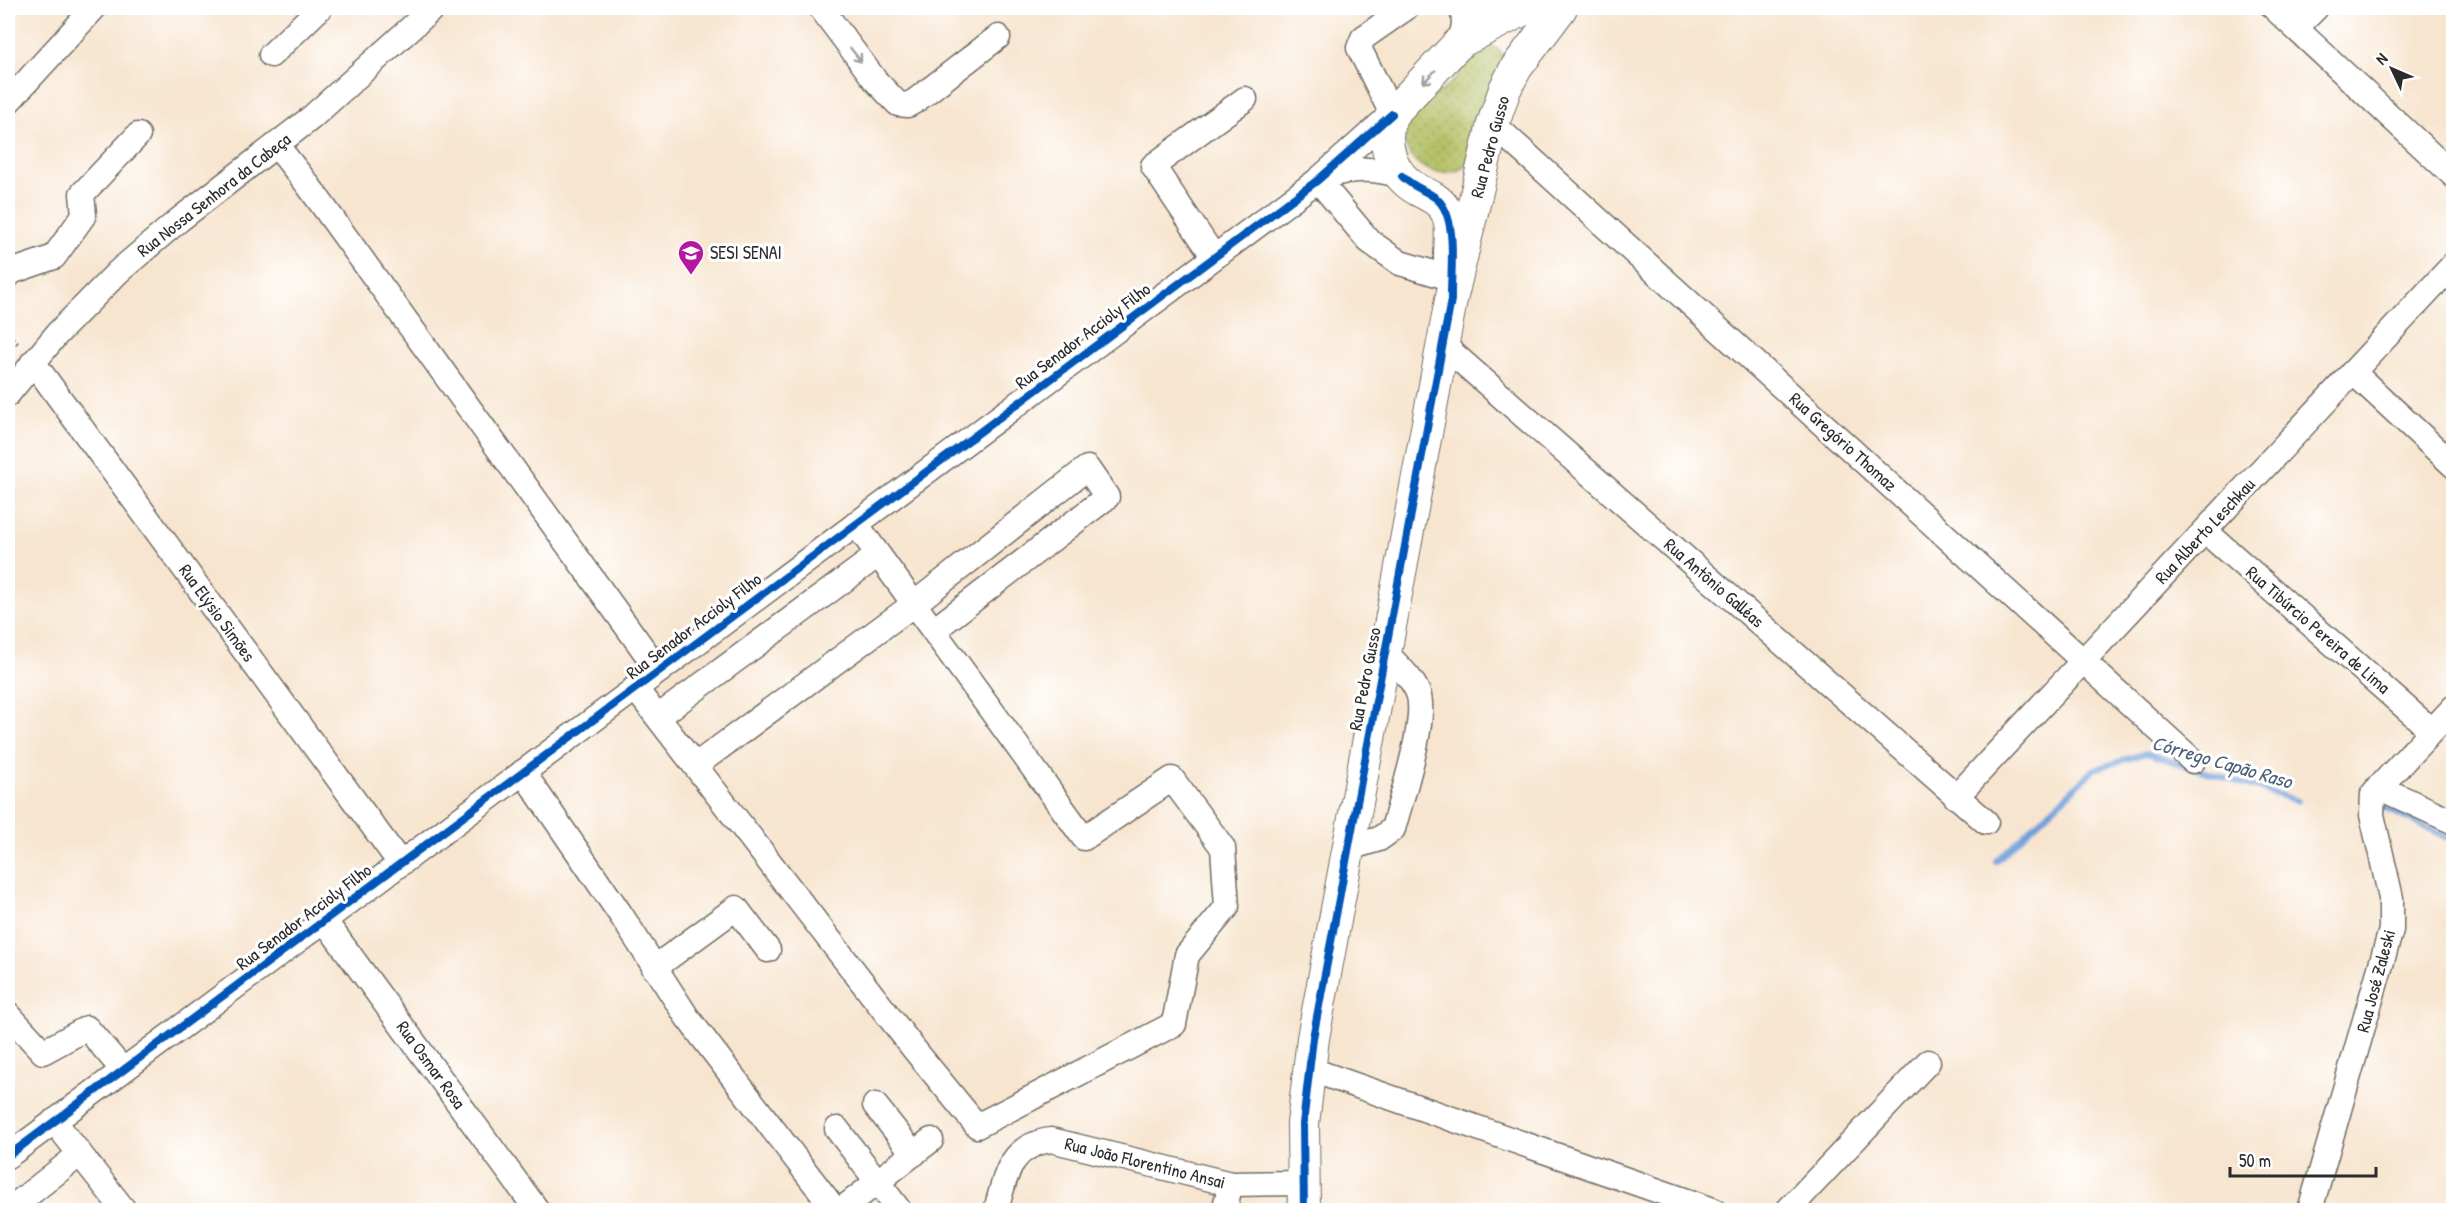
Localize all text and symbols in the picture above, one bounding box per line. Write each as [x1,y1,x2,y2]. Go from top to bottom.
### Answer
north arrow [2362,39,2422,99]
one-way arrow [850,47,863,63]
text: N [2370,48,2392,69]
one-way arrow [1421,70,1436,85]
street label: Rua Pedro Gusso [1464,93,1515,201]
street label: Rua Nossa Senhora da Cabeça [132,127,296,263]
school or university icon: SESI SENAI [676,238,706,276]
place label: SESI SENAI [710,240,782,265]
street label: Rua Senador Accioly Filho [1010,276,1156,395]
street label: Rua Gregório Thomaz [1784,386,1903,497]
street label: Rua Alberto Leschkau [2149,472,2260,589]
street label: Rua Antônio Galléas [1659,532,1770,633]
street label: Rua Elýsio Simões [173,559,261,667]
street label: Rua Tibúrcio Pereira de Lima [2241,560,2396,699]
street label: Rua Senador Accioly Filho [621,566,767,685]
street label: Rua Pedro Gusso [1342,625,1387,733]
water label: Córrego Capão Raso [2149,729,2297,796]
street label: Rua Senador Accioly Filho [231,857,377,976]
street label: Rua José Zaleski [2350,927,2401,1035]
street label: Rua Osmar Rosa [391,1016,472,1114]
street label: Rua João Florentino Ansai [1062,1130,1228,1195]
scale bar [2230,1140,2376,1178]
text: 50 m [2239,1148,2271,1173]

